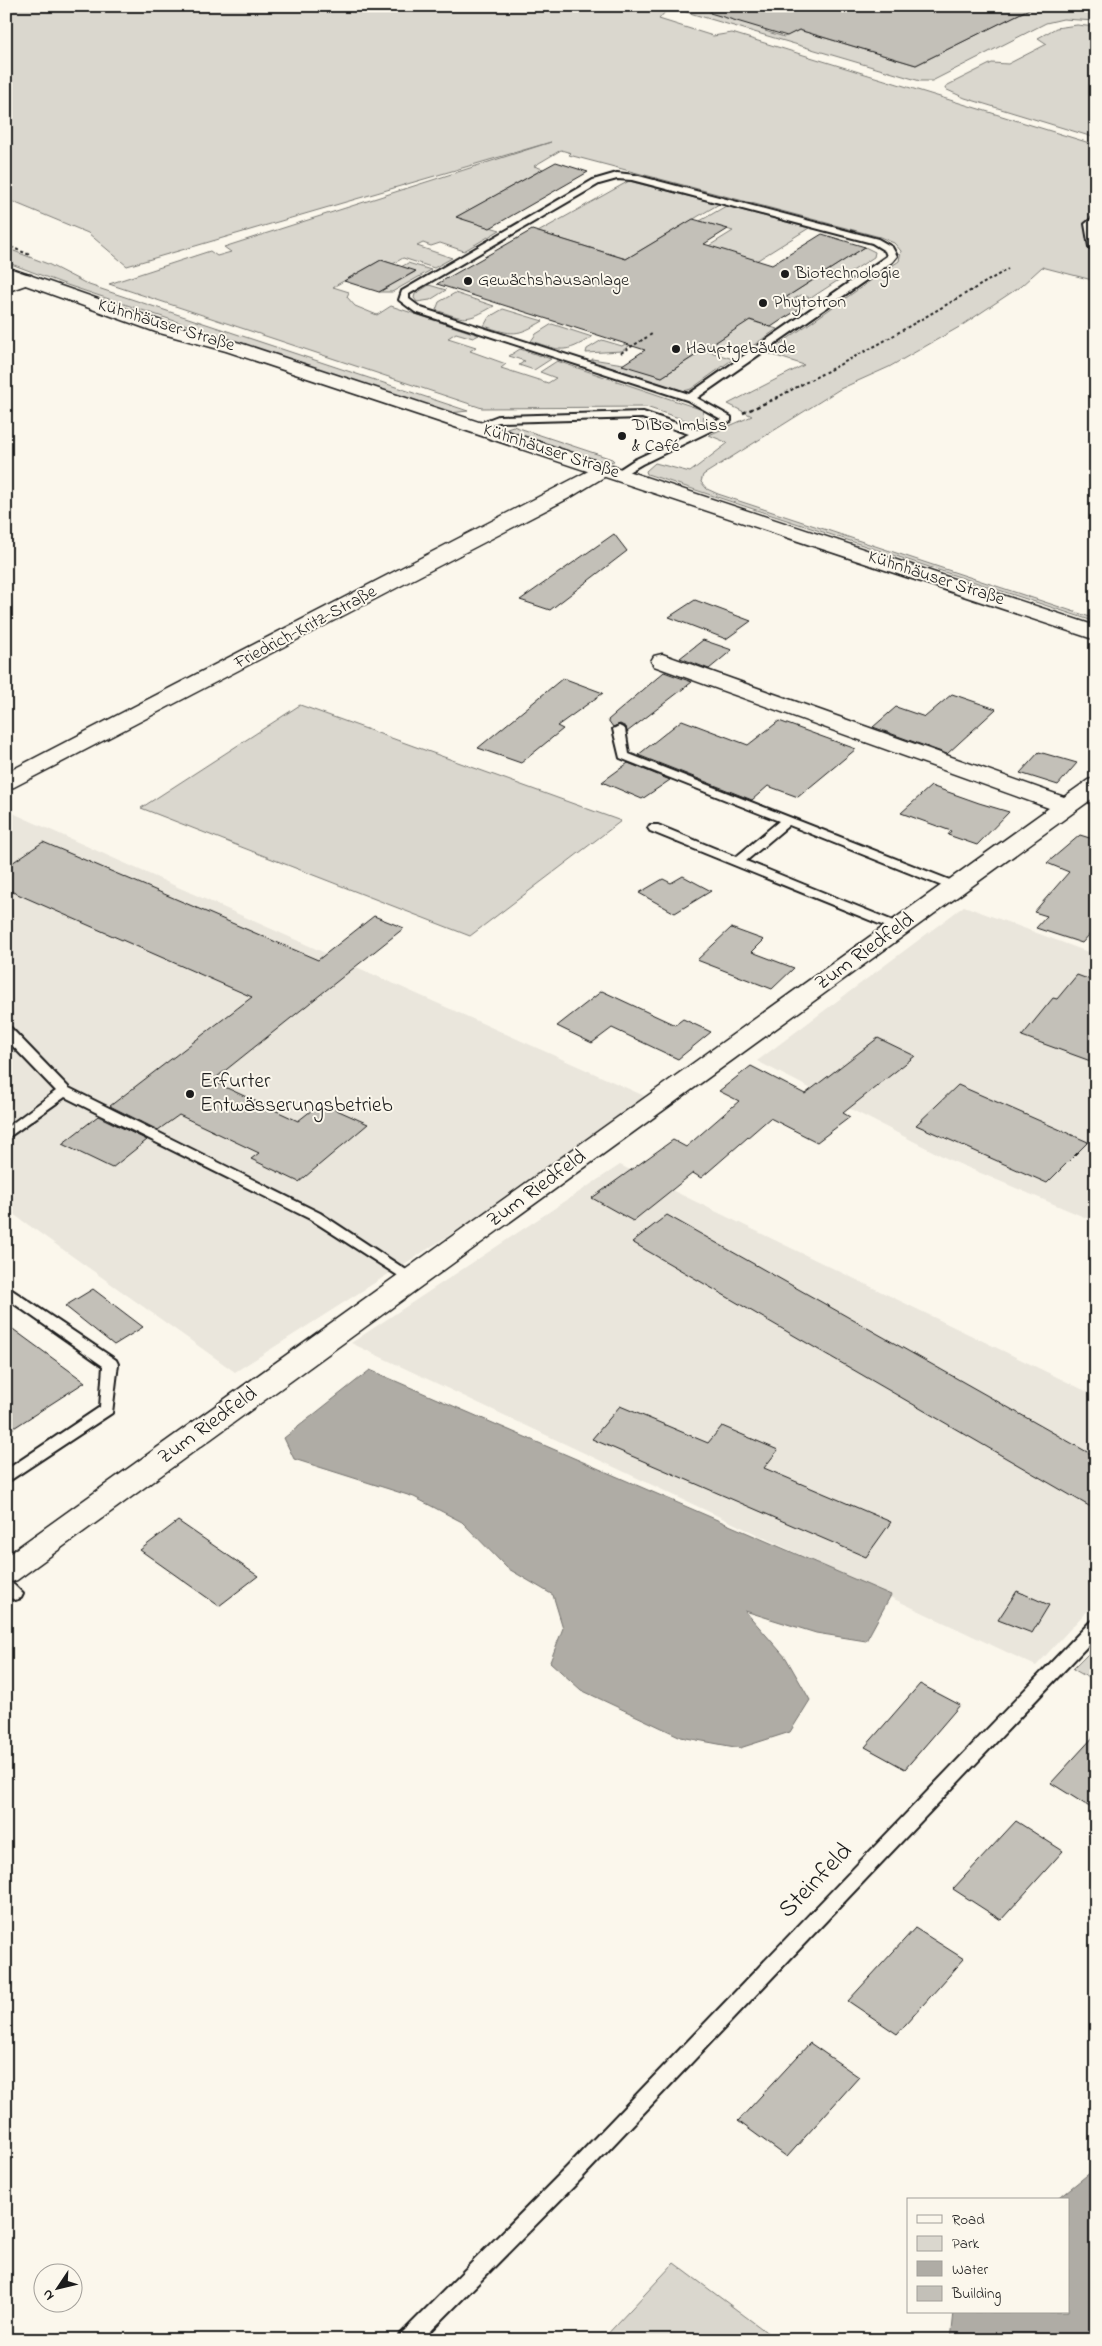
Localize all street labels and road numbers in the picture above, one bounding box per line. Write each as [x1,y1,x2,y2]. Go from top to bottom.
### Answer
street label: Kühnhäuser Straße [94,293,239,359]
street label: Kühnhäuser Straße [479,418,623,487]
street label: Kühnhäuser Straße [864,545,1008,614]
street label: Friedrich-Kritz-Straße [229,579,383,677]
street label: Zum Riedfeld [809,906,921,998]
street label: Zum Riedfeld [481,1143,593,1235]
street label: Zum Riedfeld [152,1380,264,1472]
street label: Steinfeld [771,1835,861,1927]

